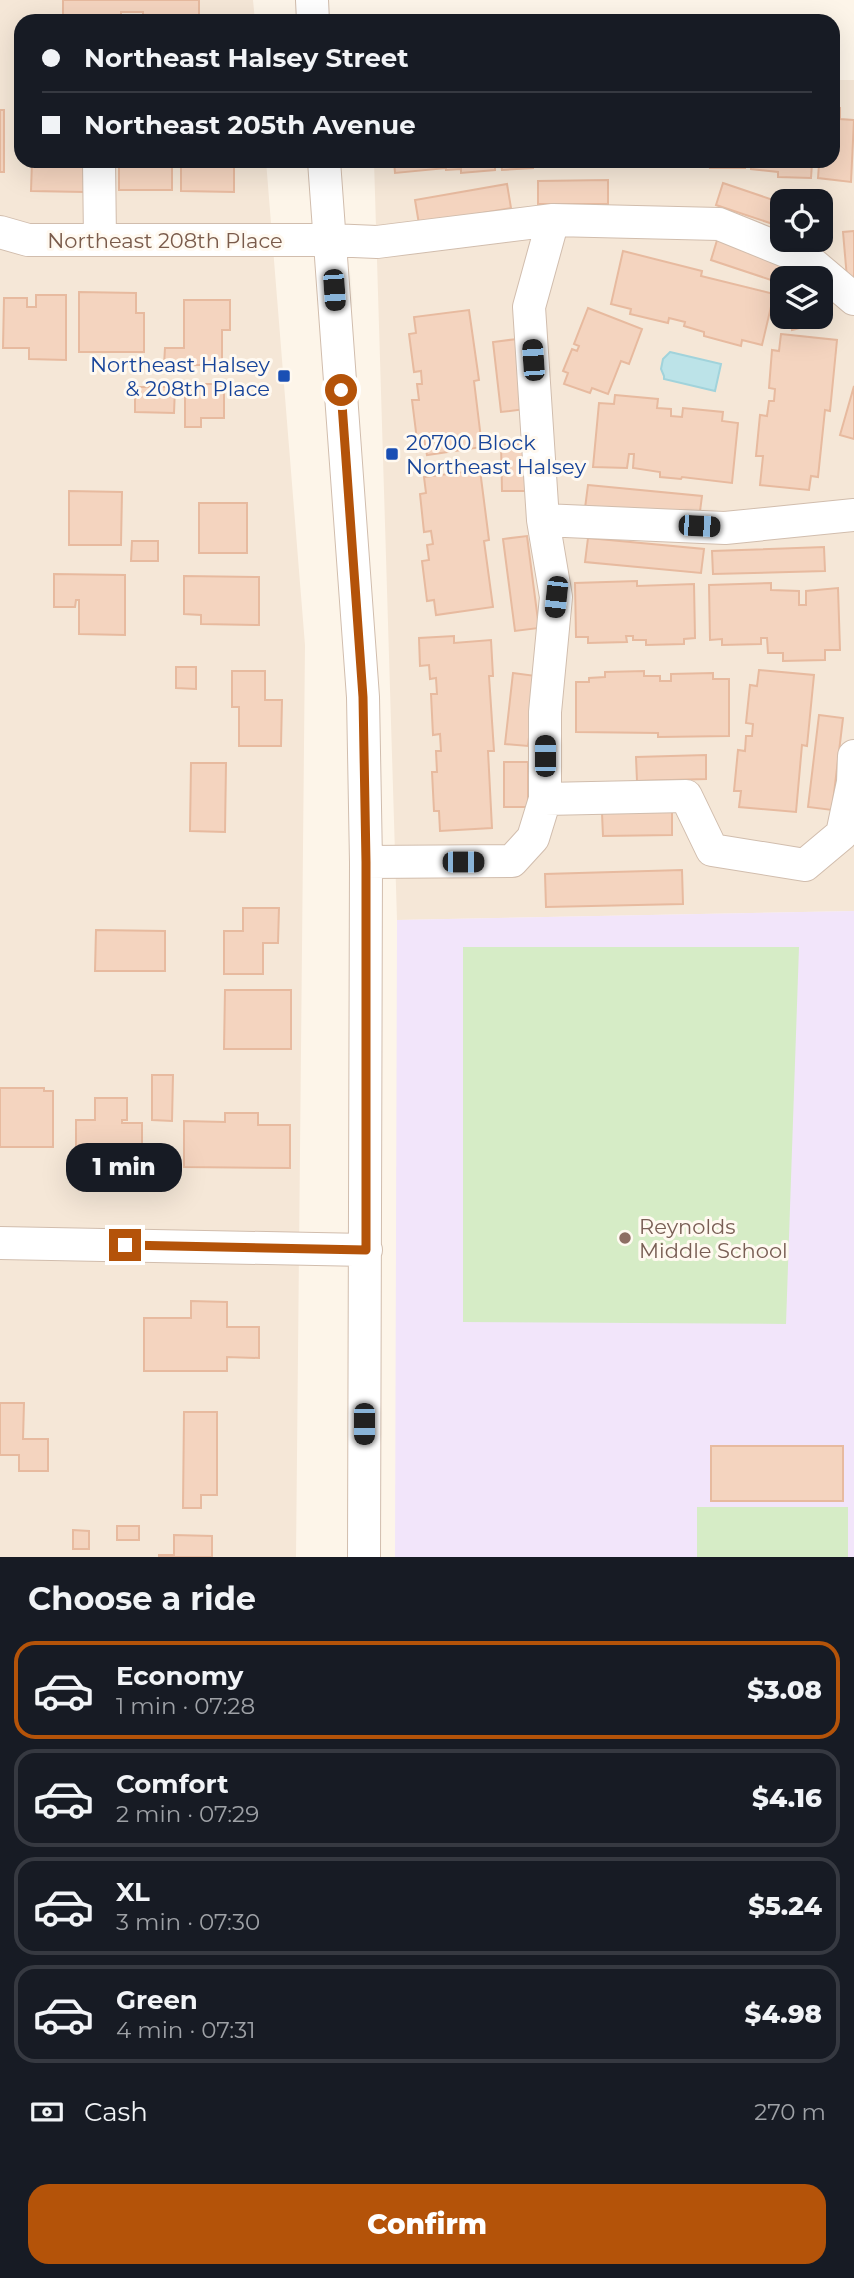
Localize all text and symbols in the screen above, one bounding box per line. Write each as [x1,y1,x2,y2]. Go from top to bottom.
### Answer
text: Northeast Halsey Street [84,42,409,74]
text: Northeast 205th Avenue [84,109,416,141]
map controls [770,189,833,329]
button: locate [770,189,833,252]
street label: Northeast 208th Place [47,228,283,253]
button: layers [770,266,833,329]
car [323,268,346,312]
car [522,338,545,382]
place label: Northeast Halsey & 208th Place [90,352,271,401]
marker: Northeast Halsey & 208th Place [276,368,292,384]
route start [325,374,357,406]
place label: 20700 Block Northeast Halsey [406,430,587,479]
marker: 20700 Block Northeast Halsey [384,446,400,462]
car [678,514,721,538]
car [544,575,569,619]
car [535,735,556,777]
car [443,852,485,873]
callout: 1 min [67,1144,183,1192]
text: 1 min [92,1153,156,1181]
place label: Reynolds Middle School [639,1214,788,1263]
route end [109,1229,141,1261]
marker: Reynolds Middle School [617,1230,633,1246]
car [354,1403,375,1445]
text: Choose a ride [28,1579,256,1618]
icon: car [32,1659,95,1722]
text: Economy [116,1660,243,1692]
text: $3.08 [747,1674,822,1706]
text: 1 min · 07:28 [116,1692,255,1720]
icon: car [32,1767,95,1830]
text: Comfort [116,1768,228,1800]
text: $4.16 [752,1782,822,1814]
text: 2 min · 07:29 [116,1800,259,1828]
icon: car [32,1875,95,1938]
text: XL [116,1876,150,1908]
text: $5.24 [748,1890,822,1922]
text: 3 min · 07:30 [116,1908,260,1936]
icon: car [32,1983,95,2046]
text: Green [116,1984,198,2016]
text: $4.98 [745,1998,822,2030]
text: 4 min · 07:31 [116,2016,256,2044]
icon: cash [28,2093,66,2131]
text: Cash [84,2096,148,2128]
text: 270 m [754,2098,826,2126]
button: Confirm [28,2184,826,2264]

